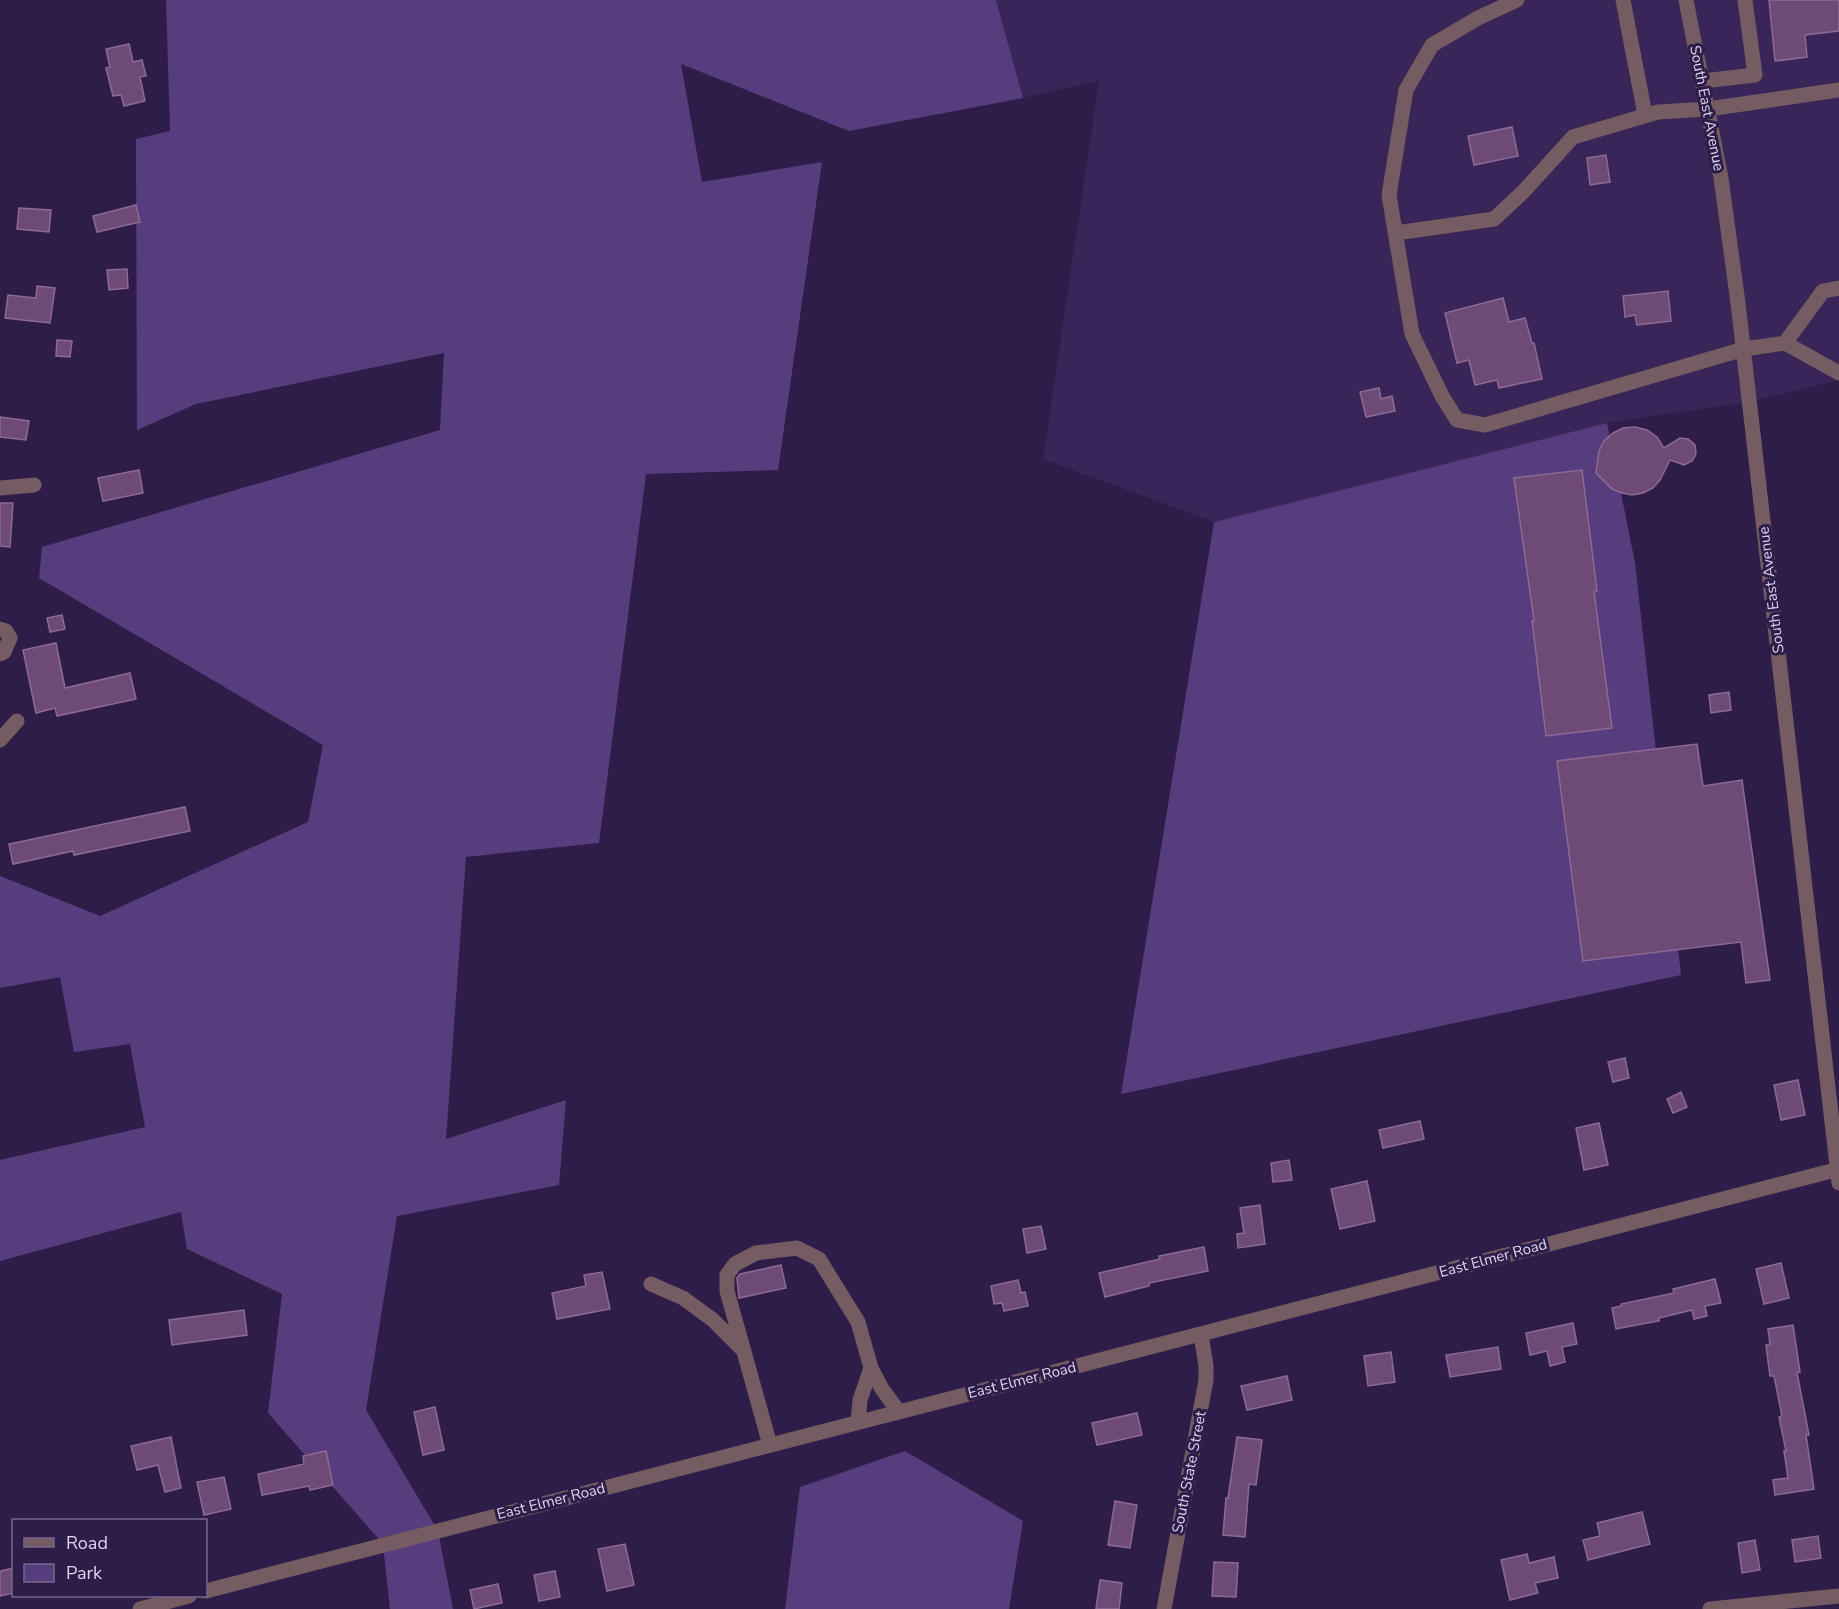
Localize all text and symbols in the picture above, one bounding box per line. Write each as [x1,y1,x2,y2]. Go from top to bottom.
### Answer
street label: South East Avenue [1685,44,1729,172]
street label: South East Avenue [1753,525,1789,654]
street label: East Elmer Road [1437,1234,1549,1282]
street label: East Elmer Road [966,1357,1078,1403]
street label: South State Street [1167,1409,1211,1535]
street label: East Elmer Road [495,1478,607,1524]
legend [12,1519,207,1597]
text: Road [66,1531,108,1555]
text: Park [66,1561,103,1585]

